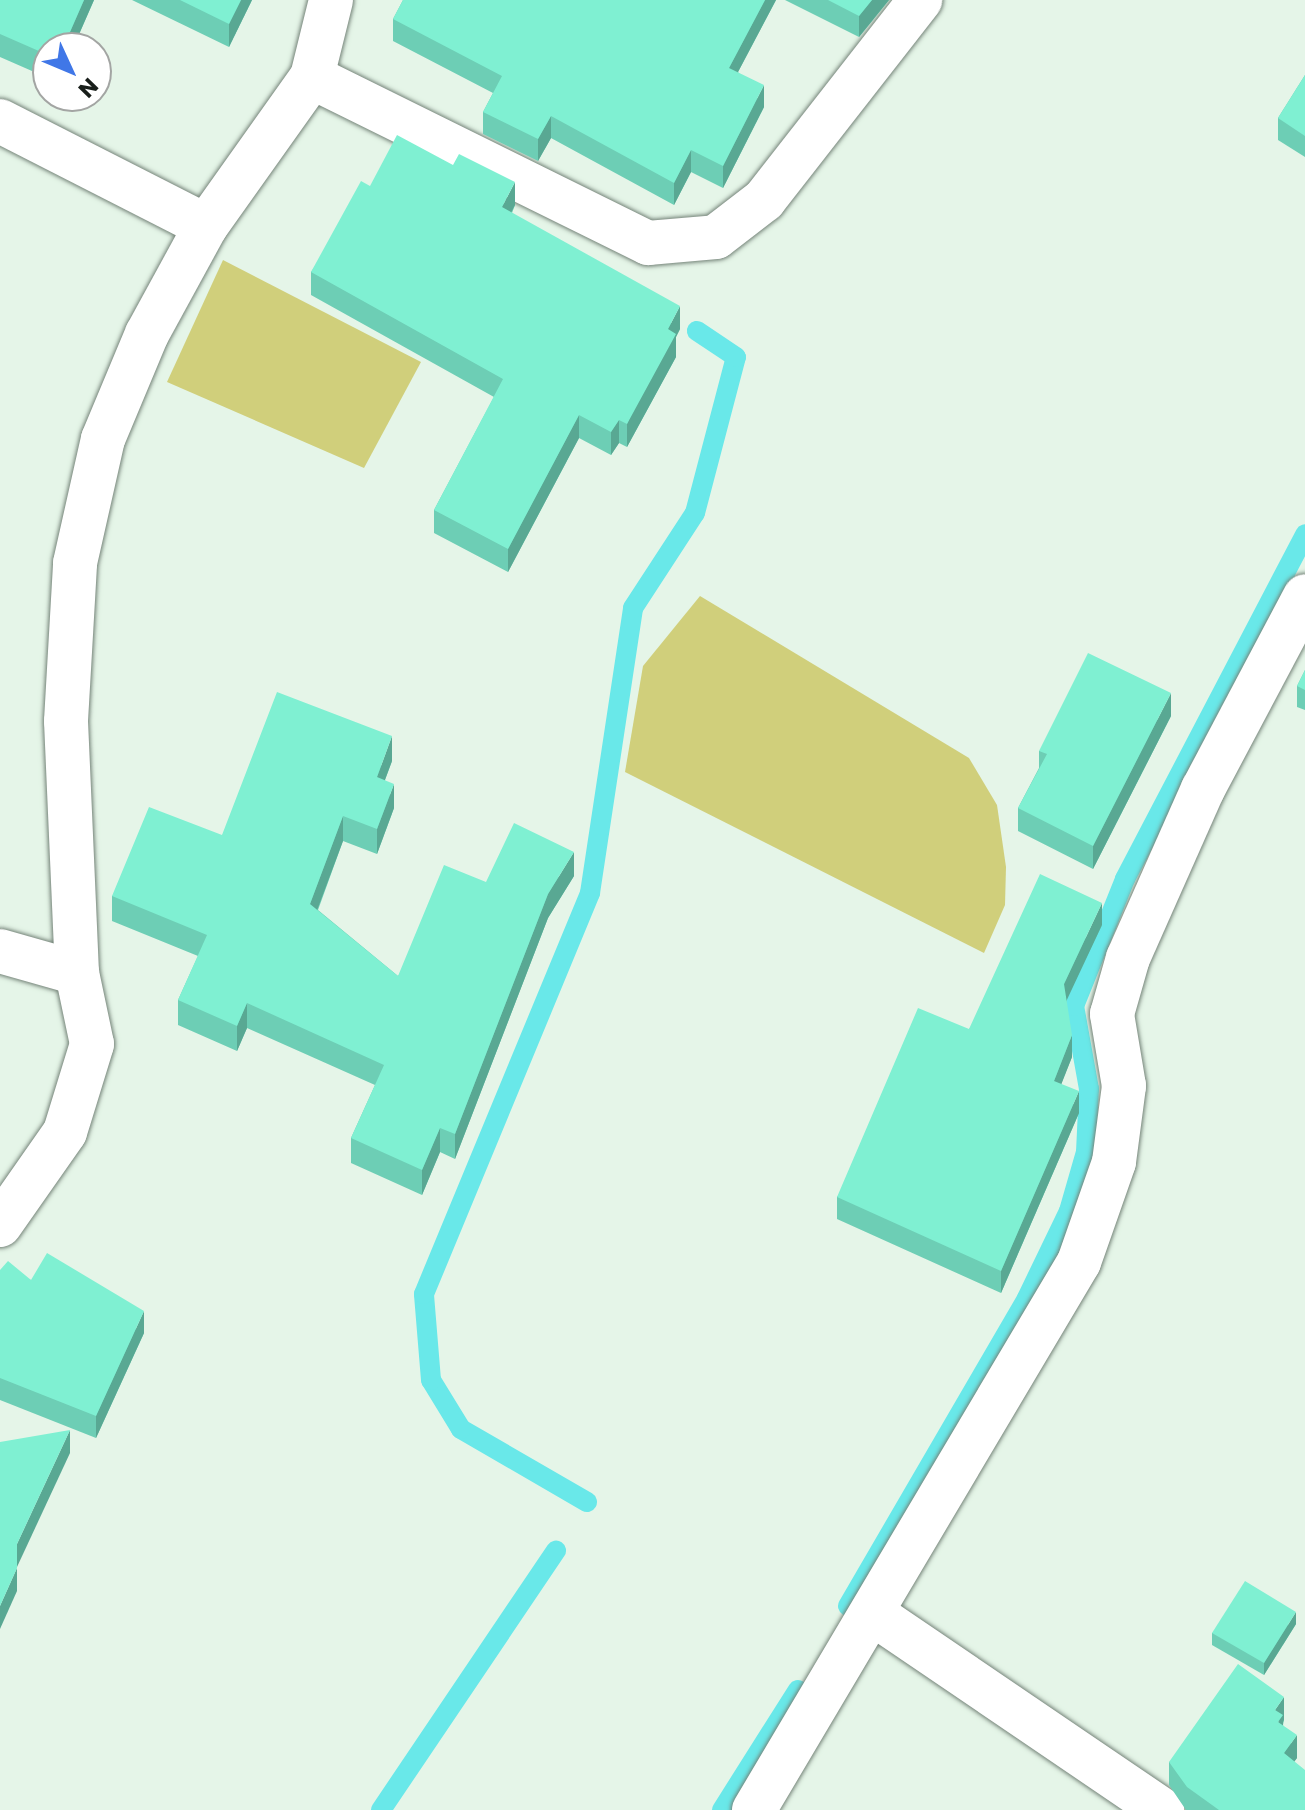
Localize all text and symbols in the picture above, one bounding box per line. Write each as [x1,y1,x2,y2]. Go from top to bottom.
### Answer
north arrow [32,32,112,112]
text: N [71,71,105,104]

